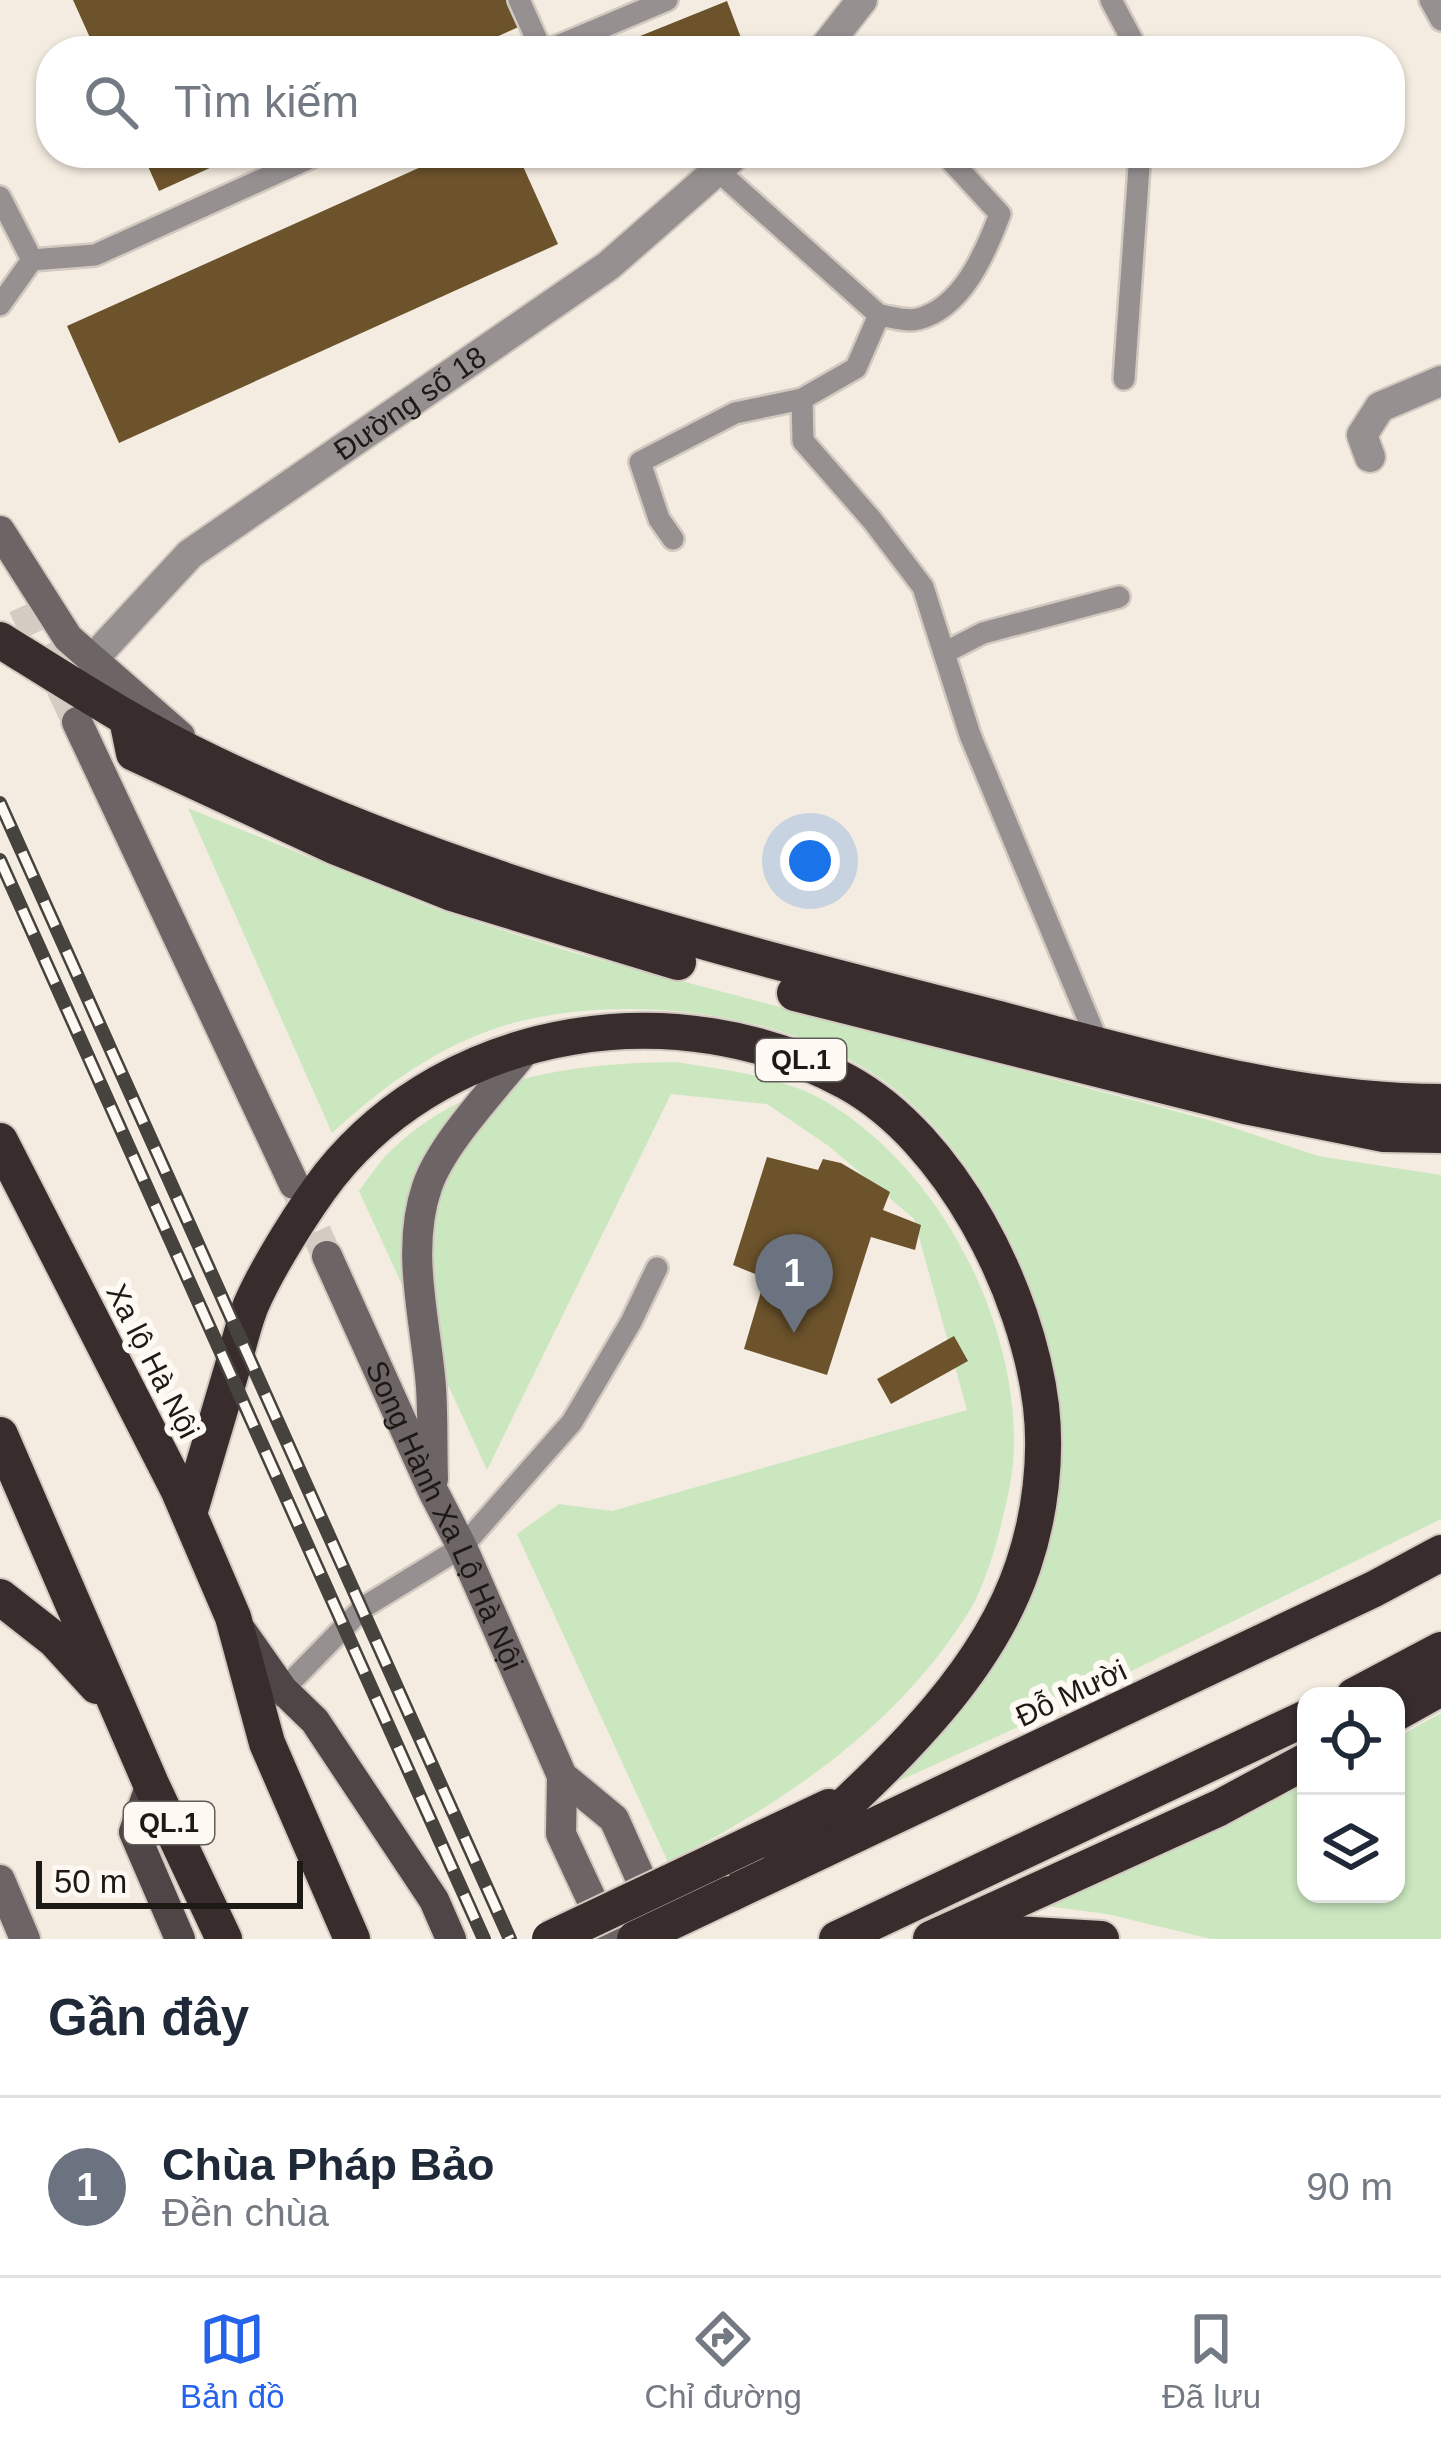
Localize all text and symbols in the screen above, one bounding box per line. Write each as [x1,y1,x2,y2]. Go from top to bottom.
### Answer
search box [36,36,1405,168]
icon: search [78,69,144,135]
text: Tìm kiếm [174,76,359,127]
street label: Đường số 18 [328,339,492,466]
your location [780,831,840,891]
road number: QL.1 [756,1039,846,1081]
pin: 1 [755,1234,833,1333]
street label: Xa lộ Hà Nội [100,1278,206,1444]
street label: Song Hành Xa Lộ Hà Nội [360,1355,530,1675]
street label: Đỗ Mười [1011,1653,1131,1733]
map controls [1297,1687,1405,1903]
button: locate [1297,1687,1405,1795]
button: layers [1297,1795,1405,1903]
road number: QL.1 [124,1802,214,1844]
scale bar [36,1855,303,1908]
text: 50 m [54,1863,127,1900]
text: Gần đây [48,1989,249,2046]
text: Chùa Pháp Bảo [162,2139,495,2190]
text: 1 [76,2165,98,2208]
text: 90 m [1306,2165,1393,2208]
text: Đền chùa [162,2191,329,2234]
tab: Bản đồ [180,2306,285,2416]
tab: Chỉ đường [644,2306,802,2416]
tab: Đã lưu [1162,2306,1261,2416]

